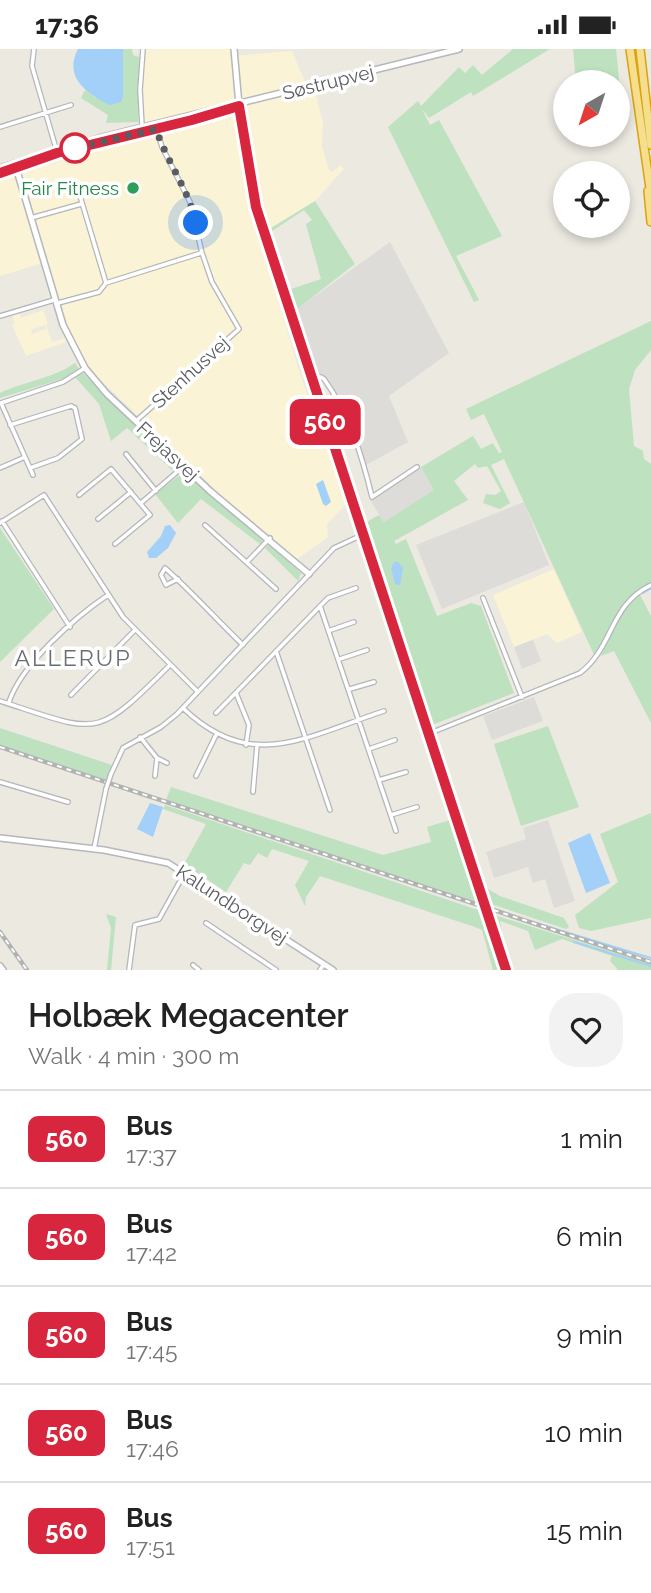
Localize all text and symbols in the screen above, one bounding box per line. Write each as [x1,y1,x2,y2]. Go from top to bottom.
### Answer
text: 17:36 [35,10,99,40]
street label: Søstrupvej [280,60,376,104]
north arrow [553,70,630,147]
map controls [553,70,630,238]
unlabelled marker [60,133,90,163]
button: locate [553,161,630,238]
place label: Fair Fitness [21,177,119,199]
marker: Fair Fitness [125,180,141,196]
your location [178,205,213,240]
street label: Stenhusvej [147,332,233,412]
line badge: 560 [285,399,365,445]
text: 560 [304,407,346,436]
street label: Frejasvej [132,417,204,485]
district label: ALLERUP [14,644,132,671]
street label: Kalundborgvej [172,860,292,948]
button: heart [549,993,623,1067]
text: Holbæk Megacenter [28,996,349,1035]
text: Walk · 4 min · 300 m [28,1042,239,1069]
text: Bus [126,1111,173,1141]
text: 560 [45,1124,88,1153]
text: 1 min [561,1124,623,1154]
text: 17:37 [126,1141,177,1168]
text: Bus [126,1209,173,1239]
text: 560 [45,1222,88,1251]
text: 6 min [556,1222,623,1252]
text: 17:42 [126,1239,177,1266]
text: Bus [126,1307,173,1337]
text: 560 [45,1320,88,1349]
text: 9 min [556,1320,623,1350]
text: 17:45 [126,1337,177,1364]
text: Bus [126,1405,173,1435]
text: 560 [45,1418,88,1447]
text: 10 min [545,1418,623,1448]
text: 17:46 [126,1435,179,1462]
text: Bus [126,1503,173,1533]
text: 560 [45,1516,88,1545]
text: 15 min [546,1516,623,1546]
text: 17:51 [126,1533,175,1560]

